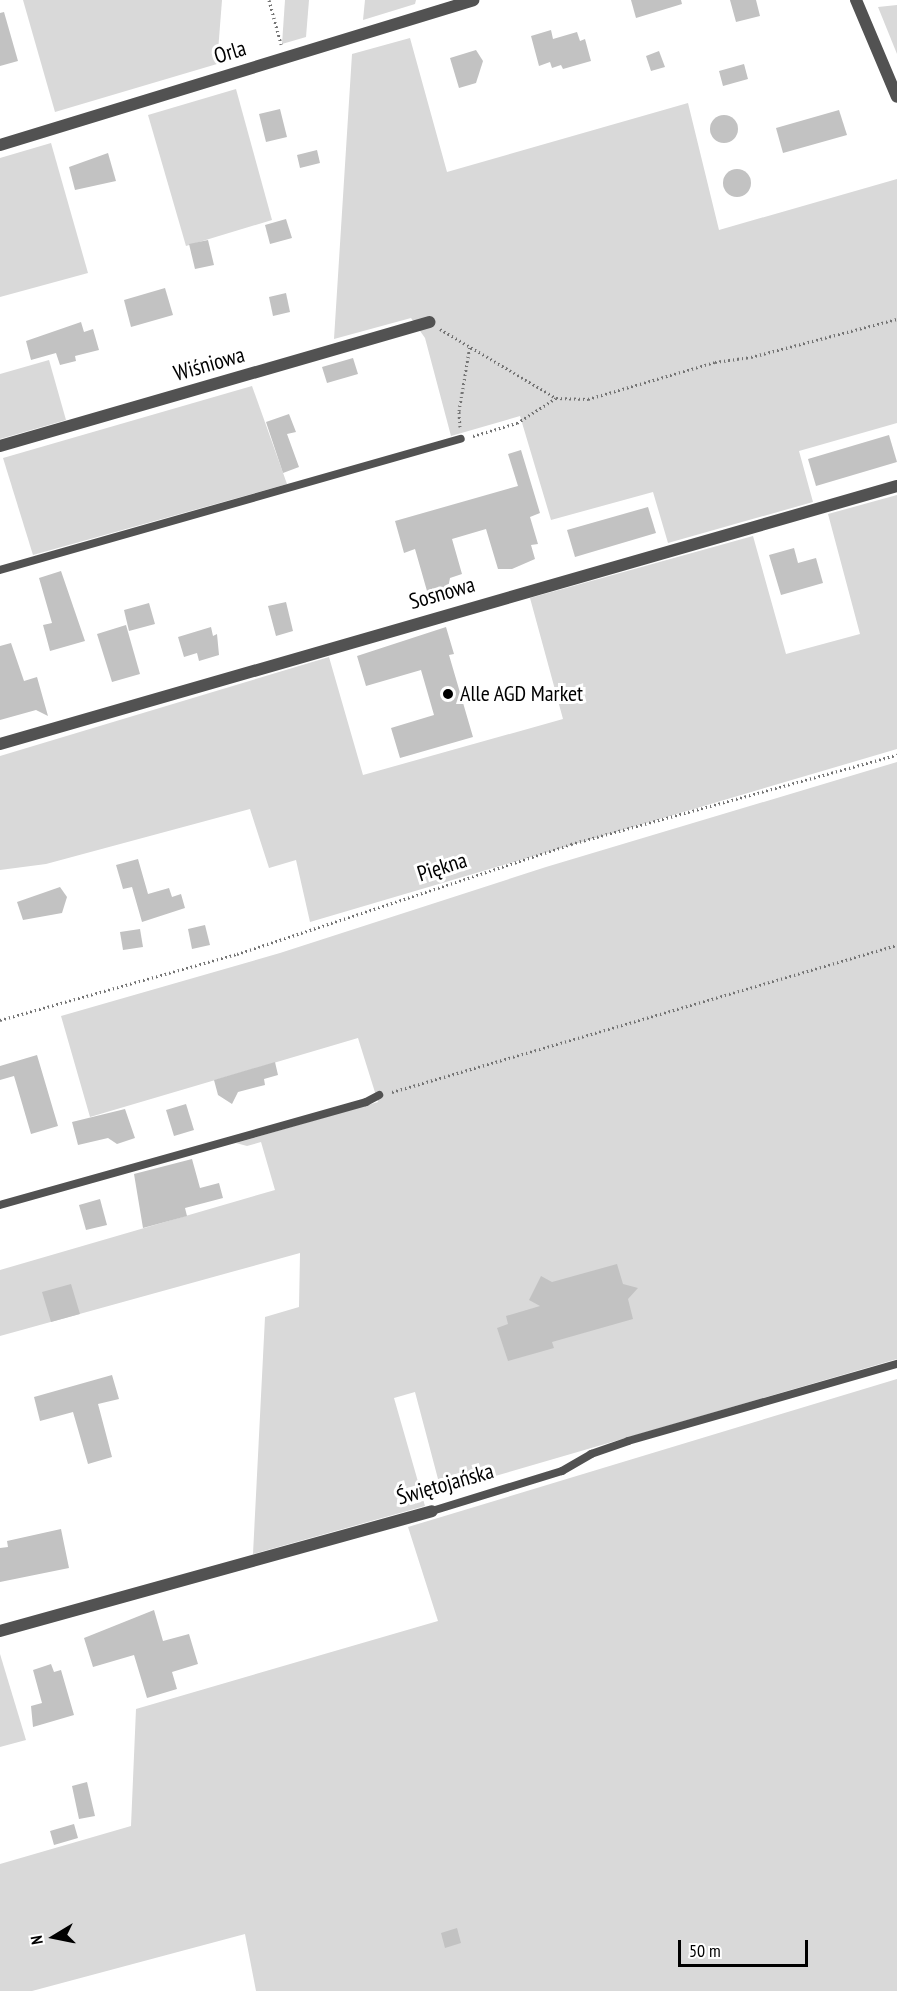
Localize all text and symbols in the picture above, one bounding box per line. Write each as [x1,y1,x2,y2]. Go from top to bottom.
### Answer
street label: Orla [211,35,249,69]
street label: Wiśniowa [171,341,247,387]
street label: Sosnowa [406,571,478,615]
place label: Alle AGD Market [460,681,584,707]
marker: Alle AGD Market [441,687,455,701]
street label: Piękna [414,847,470,887]
street label: Świętojańska [394,1458,496,1510]
north arrow [24,1907,84,1967]
scale bar [681,1928,812,1966]
text: N [26,1934,47,1946]
text: 50 m [689,1939,721,1962]

